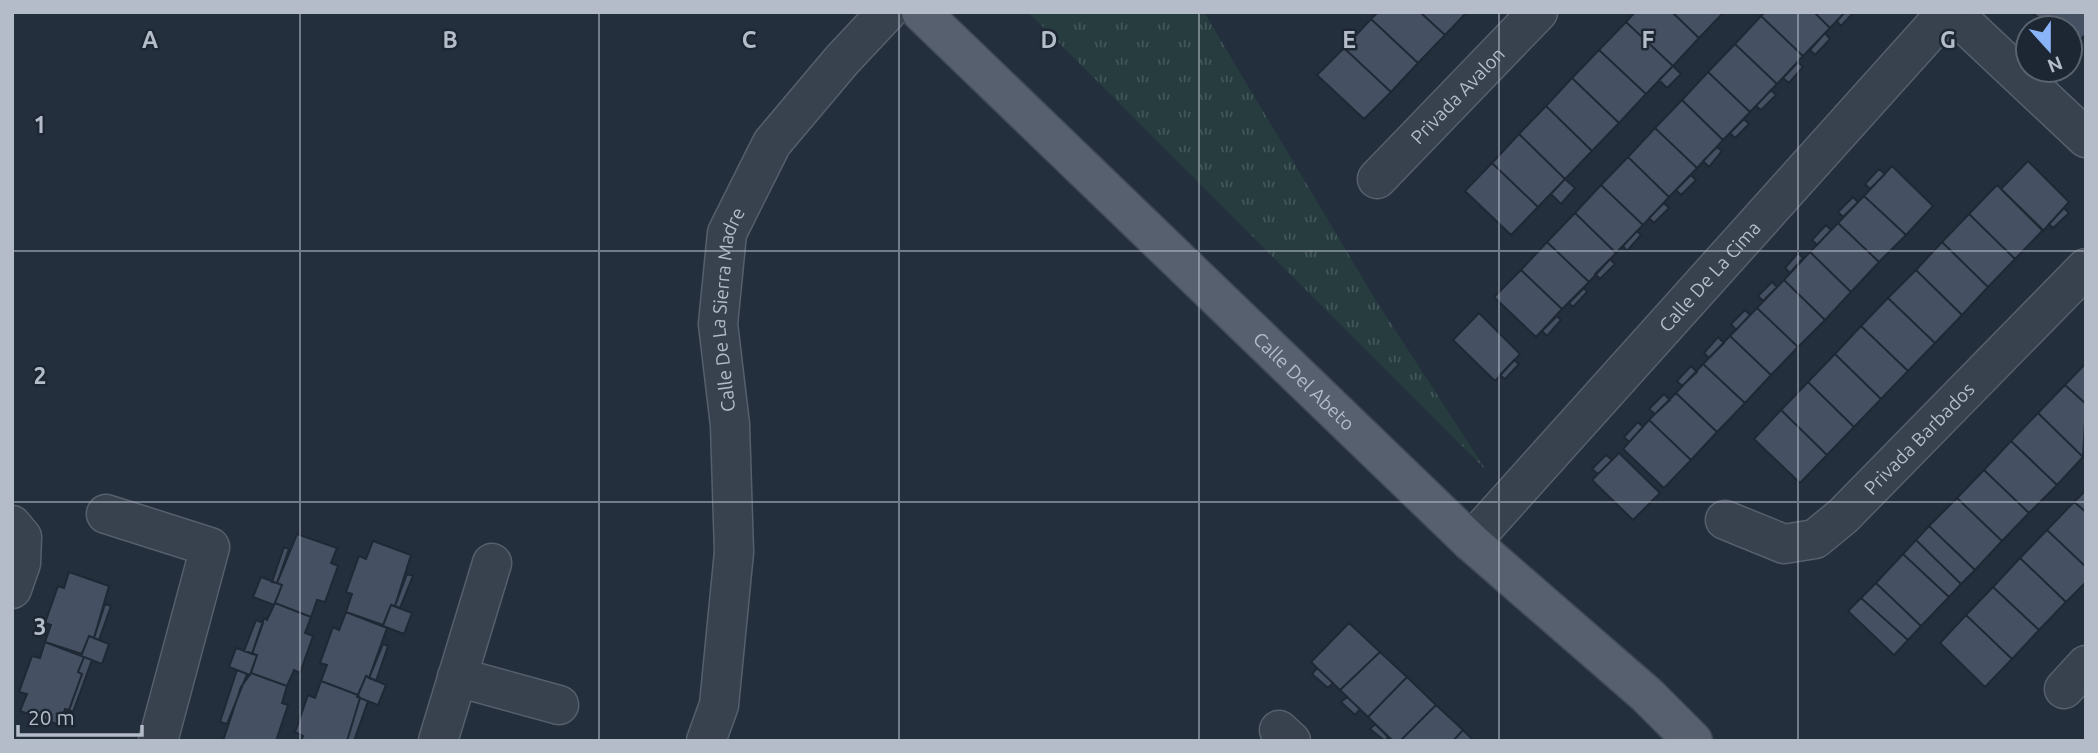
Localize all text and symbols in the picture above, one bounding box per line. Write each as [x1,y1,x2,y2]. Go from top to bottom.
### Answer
north arrow [2014,14,2084,84]
text: A [142,27,158,52]
text: B [442,27,458,52]
text: C [742,27,757,52]
text: D [1041,27,1057,52]
text: E [1342,27,1356,52]
text: F [1642,27,1655,52]
text: G [1940,27,1956,52]
street label: Privada Avalon [1406,43,1509,148]
text: N [2045,52,2066,78]
text: 1 [34,112,46,137]
street label: Calle De La Sierra Madre [707,204,749,413]
street label: Calle De La Cima [1654,217,1765,336]
street label: Calle Del Abeto [1249,327,1359,435]
text: 2 [34,363,46,388]
street label: Privada Barbados [1859,378,1979,499]
text: 3 [34,614,46,639]
scale bar [18,694,142,738]
text: 20 m [28,705,75,729]

